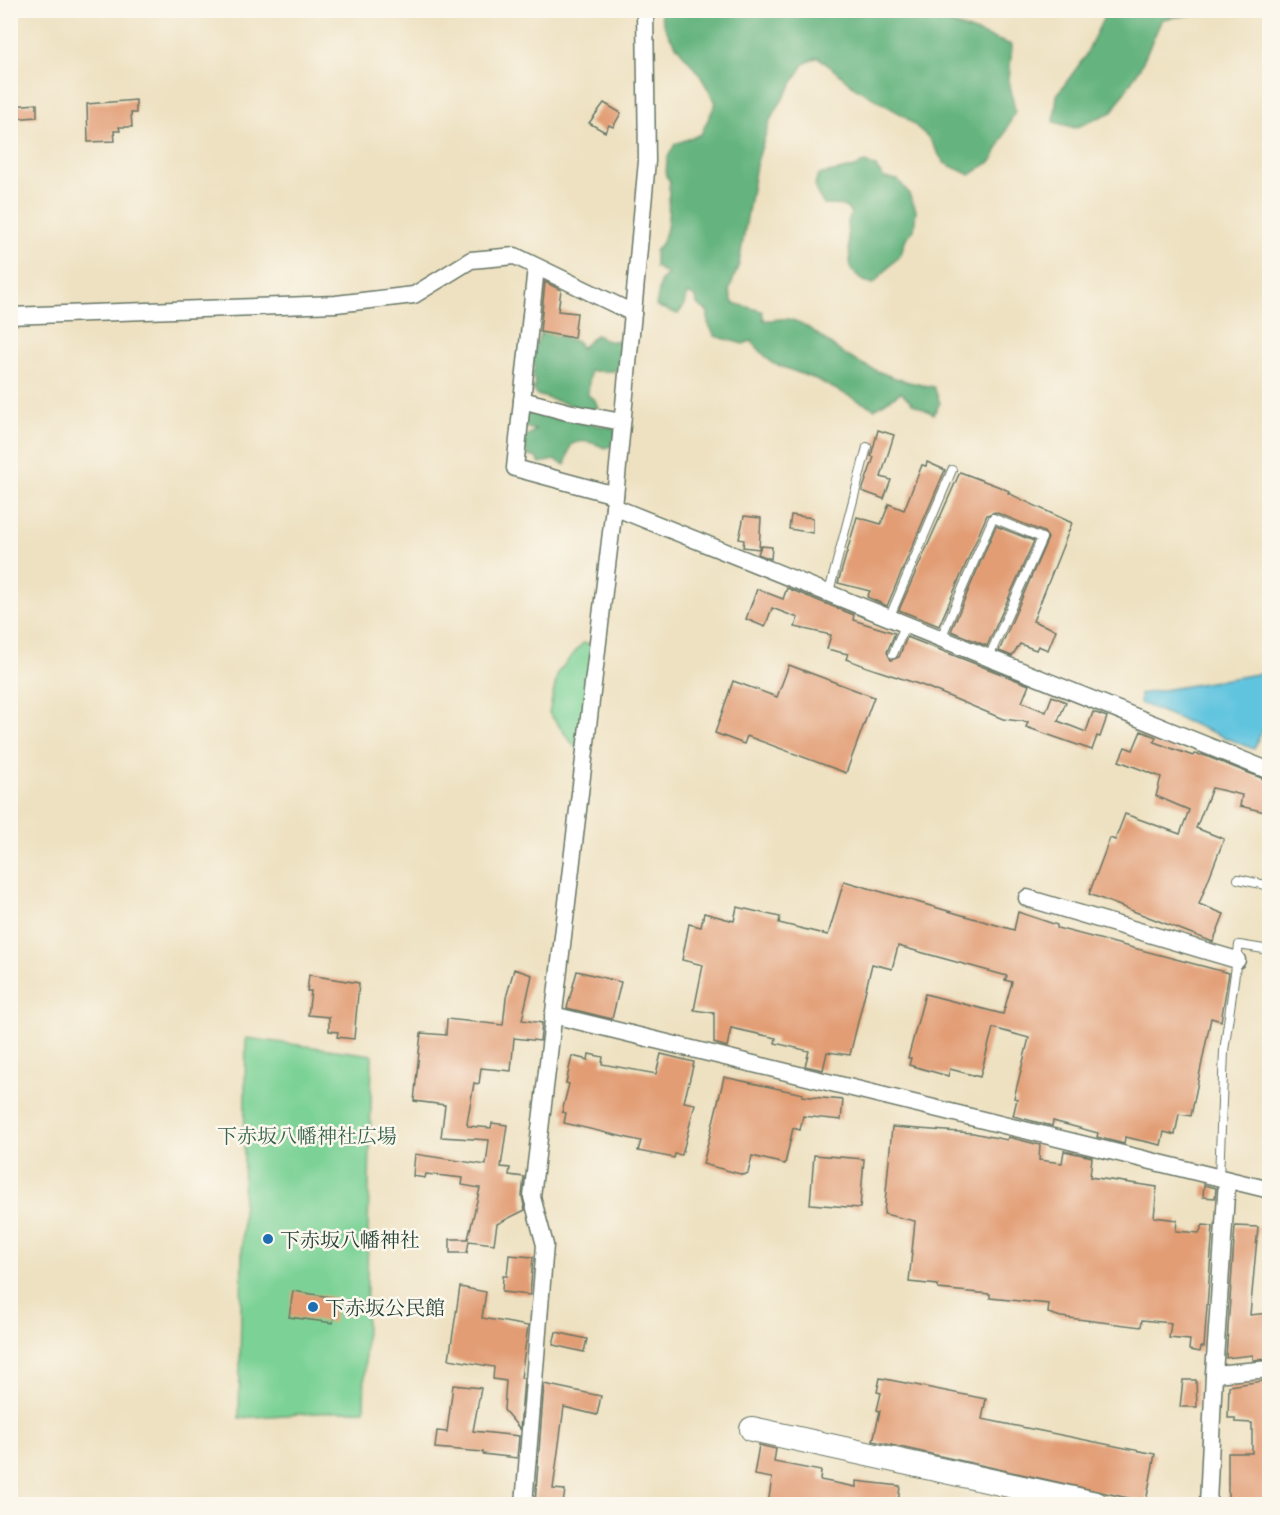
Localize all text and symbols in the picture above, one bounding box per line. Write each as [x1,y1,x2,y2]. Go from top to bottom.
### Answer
park label: 下赤坂八幡神社広場 [217,1121,397,1150]
place label: 下赤坂八幡神社 [280,1225,420,1254]
marker: 下赤坂八幡神社 [261,1232,275,1246]
place label: 下赤坂公民館 [325,1293,445,1322]
marker: 下赤坂公民館 [306,1300,320,1314]

